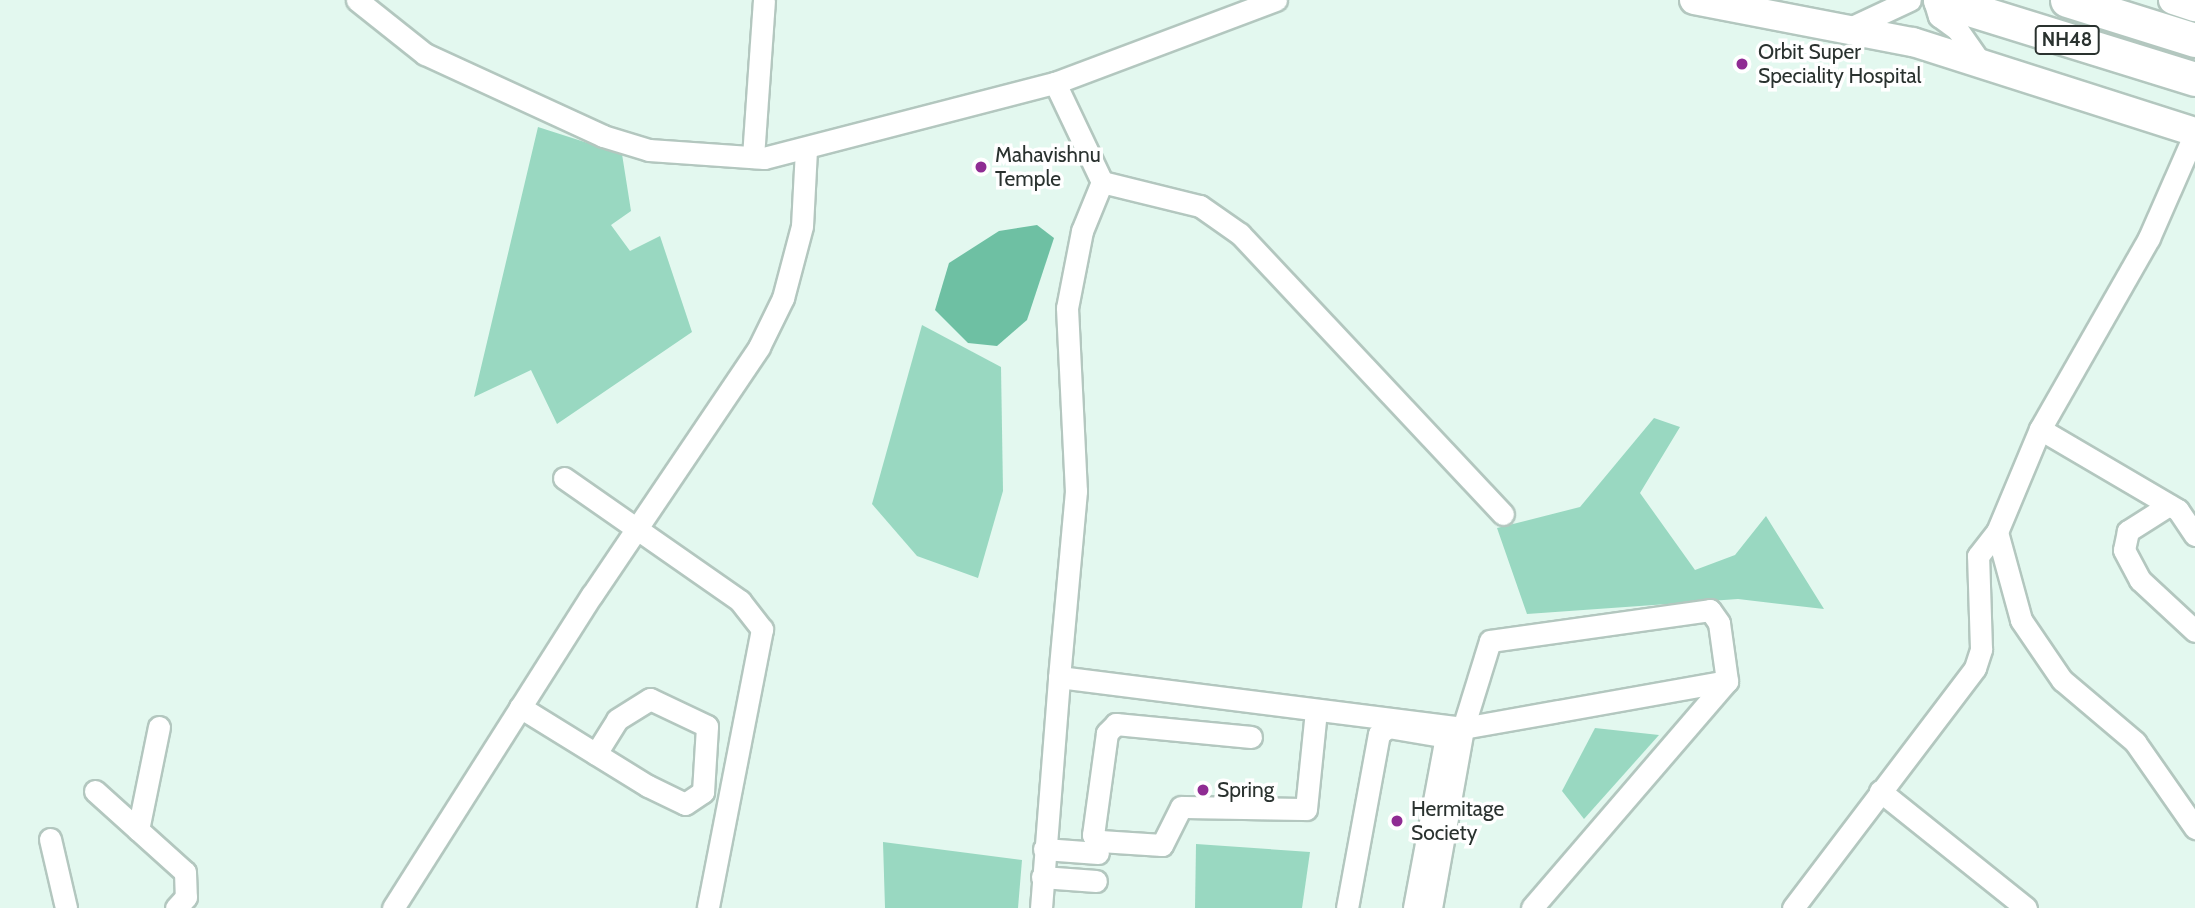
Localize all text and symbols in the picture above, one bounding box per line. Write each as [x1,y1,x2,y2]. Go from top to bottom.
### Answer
road number: NH48 [2034,24,2100,56]
place label: Orbit Super Speciality Hospital [1758,39,1922,89]
marker: Orbit Super Speciality Hospital [1732,54,1752,74]
place label: Mahavishnu Temple [995,142,1101,192]
marker: Mahavishnu Temple [973,159,989,175]
place label: Spring [1217,777,1274,803]
marker: Spring [1195,782,1211,798]
place label: Hermitage Society [1411,796,1504,846]
marker: Hermitage Society [1389,813,1405,829]

